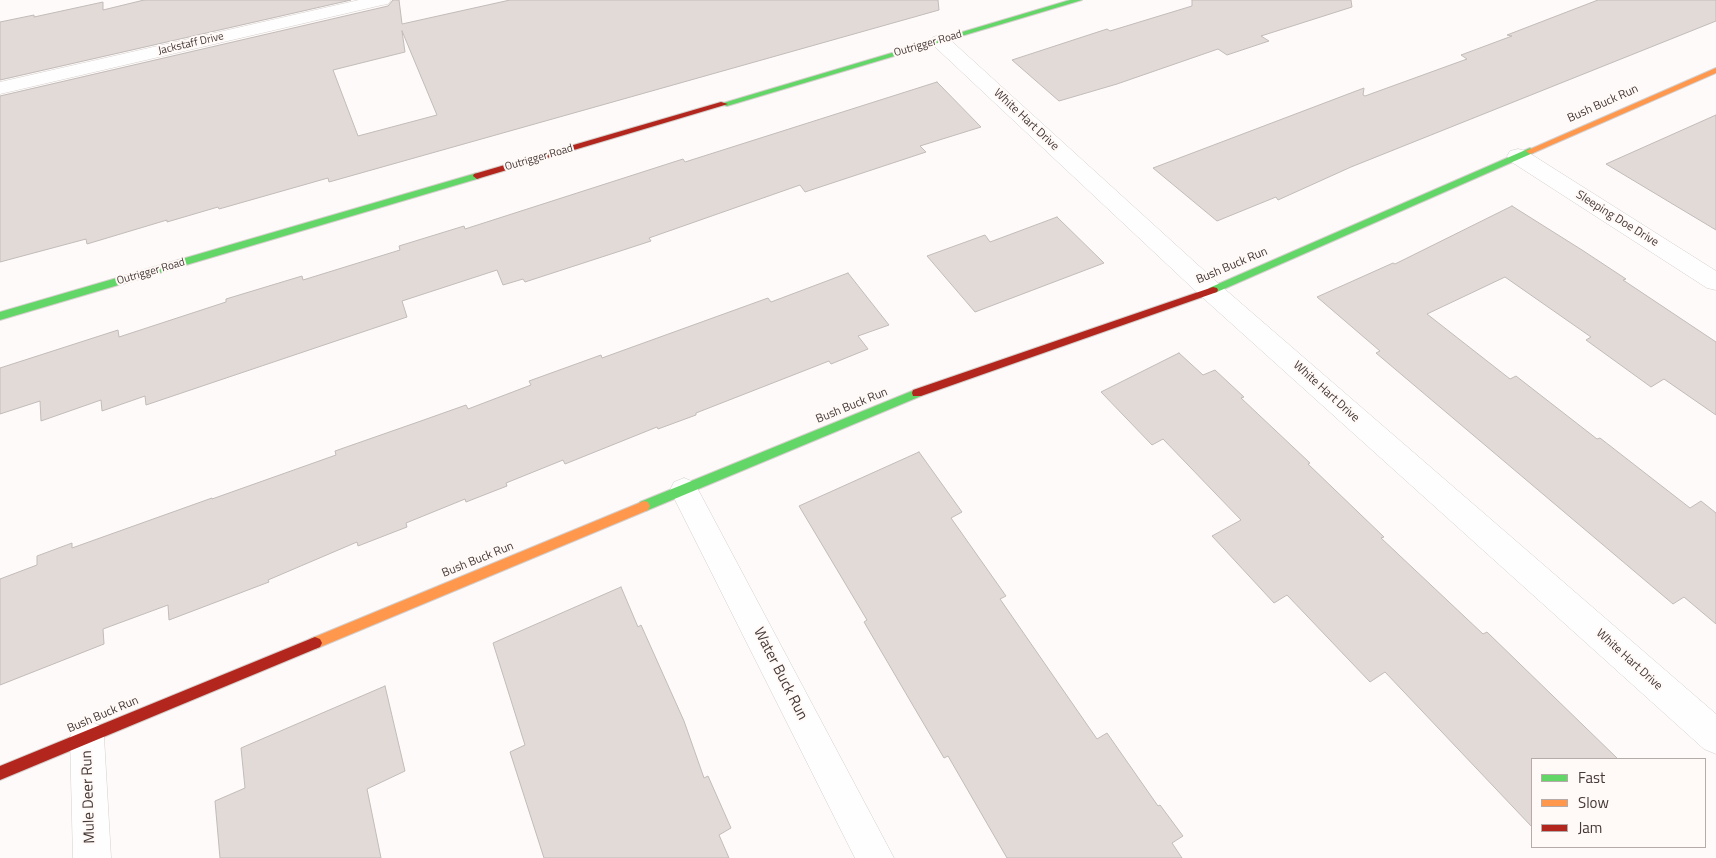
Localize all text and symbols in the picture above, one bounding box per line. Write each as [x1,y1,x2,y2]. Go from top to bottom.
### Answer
street label: Outrigger Road [892,28,964,60]
street label: Jackstaff Drive [157,30,225,58]
street label: Bush Buck Run [1565,82,1641,126]
street label: White Hart Drive [990,86,1062,154]
street label: Outrigger Road [503,142,575,174]
street label: Sleeping Doe Drive [1573,188,1661,250]
street label: Bush Buck Run [1194,245,1270,287]
street label: Outrigger Road [115,256,187,288]
street label: White Hart Drive [1290,359,1362,425]
street label: Bush Buck Run [814,385,890,427]
street label: Bush Buck Run [440,539,516,581]
street label: Water Buck Run [749,625,811,723]
street label: White Hart Drive [1593,627,1665,693]
street label: Bush Buck Run [65,694,141,736]
street label: Mule Deer Run [78,750,100,844]
legend [1531,758,1706,848]
text: Fast [1578,766,1605,789]
text: Slow [1578,791,1609,814]
text: Jam [1578,816,1602,839]

